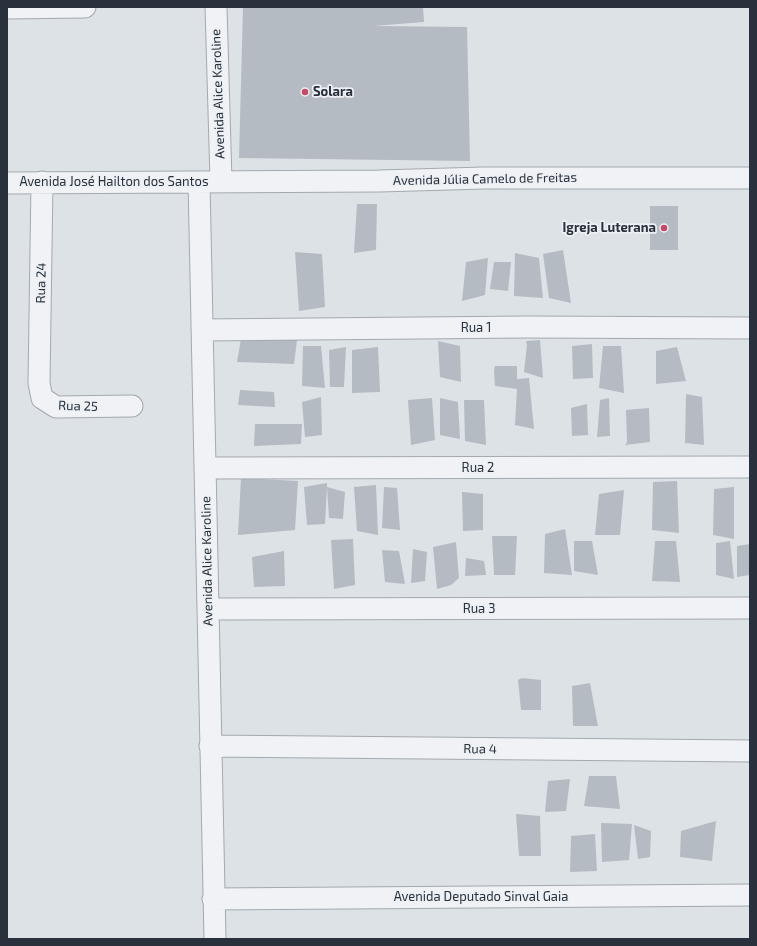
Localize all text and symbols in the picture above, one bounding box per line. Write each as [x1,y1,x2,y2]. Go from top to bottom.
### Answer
street label: Avenida Alice Karoline [208,29,228,159]
place label: Solara [313,84,353,100]
marker: Solara [300,87,310,97]
street label: Avenida Júlia Camelo de Freitas [393,170,577,188]
street label: Avenida José Hailton dos Santos [19,174,209,190]
place label: Igreja Luterana [563,220,656,236]
marker: Igreja Luterana [659,223,669,233]
street label: Rua 24 [33,262,49,304]
street label: Rua 1 [461,320,491,336]
street label: Rua 25 [58,398,98,414]
street label: Rua 2 [462,460,494,476]
street label: Avenida Alice Karoline [198,496,216,626]
street label: Rua 3 [463,601,495,617]
street label: Rua 4 [463,741,497,757]
street label: Avenida Deputado Sinval Gaia [394,889,568,905]

